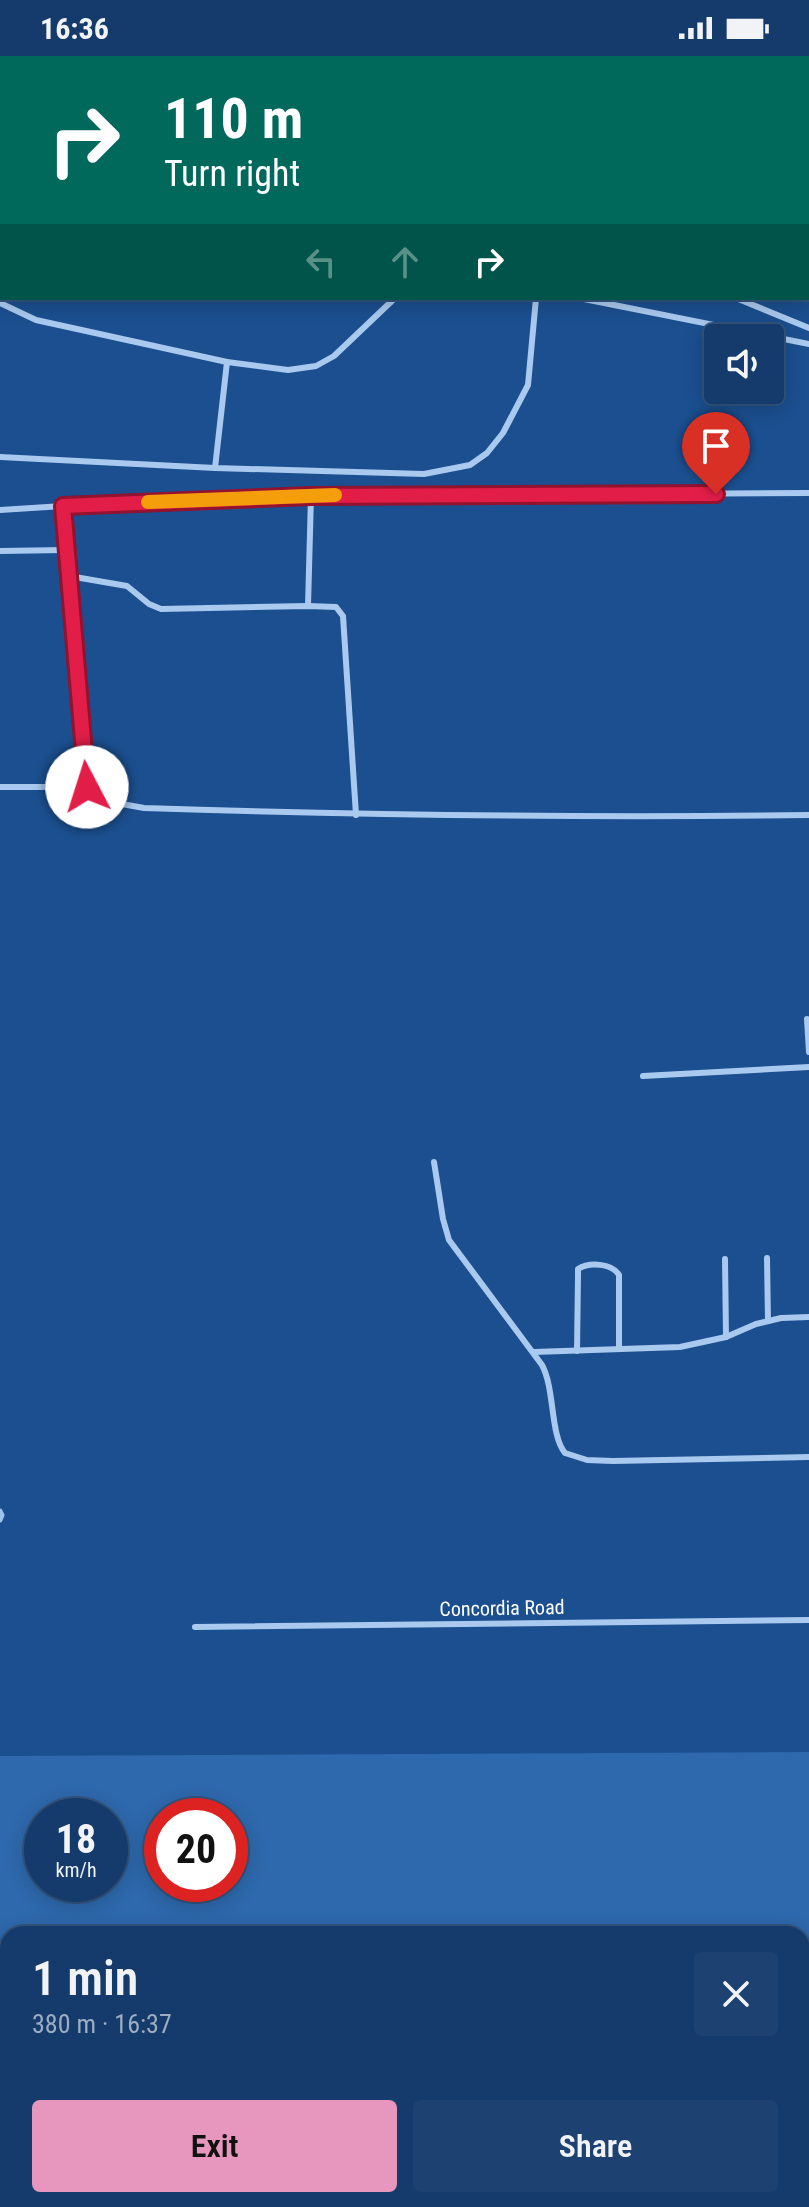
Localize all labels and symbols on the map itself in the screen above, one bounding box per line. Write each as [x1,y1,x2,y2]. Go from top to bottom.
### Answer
pin [682,412,750,494]
position arrow [45,745,129,829]
street label: Concordia Road [439,1595,565,1621]
speed limit sign: 20 [144,1798,248,1902]

